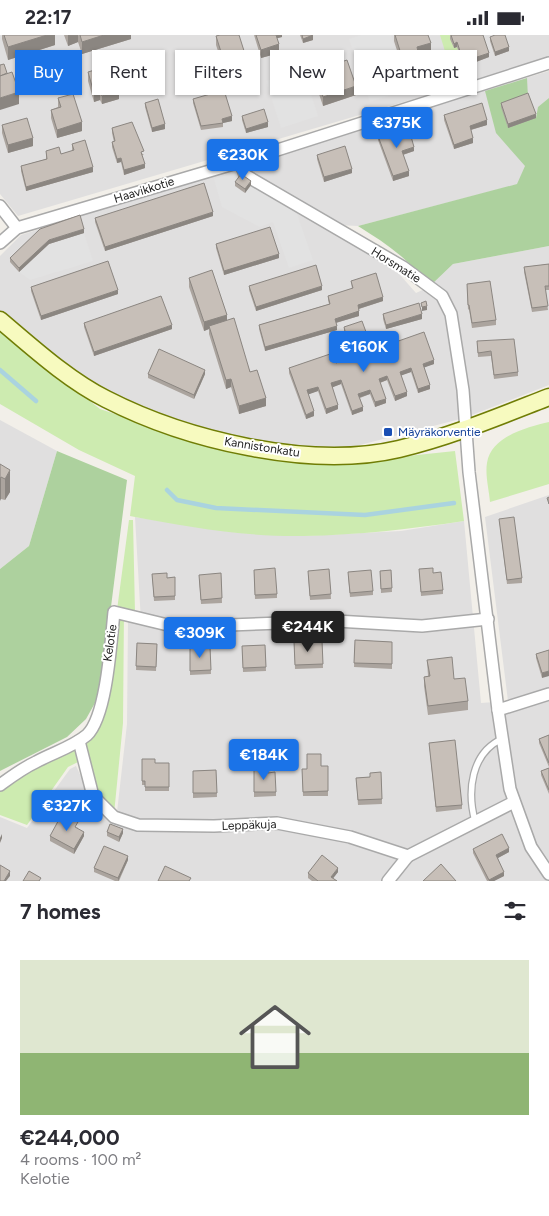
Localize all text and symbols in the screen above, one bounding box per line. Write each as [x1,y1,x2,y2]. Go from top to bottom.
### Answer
text: 22:17 [25,6,71,29]
chip: Buy [15,50,82,95]
chip: Rent [92,50,165,95]
chip: Filters [175,50,260,95]
chip: New [270,50,344,95]
chip: Apartment [354,50,477,95]
pin: €375K [362,107,432,149]
text: €375K [373,113,421,132]
pin: €230K [208,139,278,181]
text: €230K [218,145,268,164]
street label: Haavikkotie [112,174,176,206]
street label: Horsmatie [369,244,424,286]
pin: €160K [329,331,399,373]
text: €160K [340,337,388,356]
place label: Mäyräkorventie [398,425,481,439]
marker: Mäyräkorventie [382,426,394,438]
street label: Kannistonkatu [223,434,301,460]
pin: €244K [273,611,343,653]
pin: €309K [165,617,235,659]
text: €244K [282,617,334,636]
street label: Kelotie [100,623,120,662]
text: €309K [175,623,225,642]
pin: €184K [229,739,299,781]
text: €184K [240,745,288,764]
pin: €327K [32,789,102,832]
text: €327K [43,796,91,815]
street label: Leppäkuja [221,817,277,833]
icon: filters [501,897,529,925]
text: 7 homes [20,899,101,924]
icon: home [230,992,320,1082]
text: €244,000 [20,1125,120,1150]
text: 4 rooms · 100 m² [20,1150,141,1169]
text: Kelotie [20,1169,70,1188]

